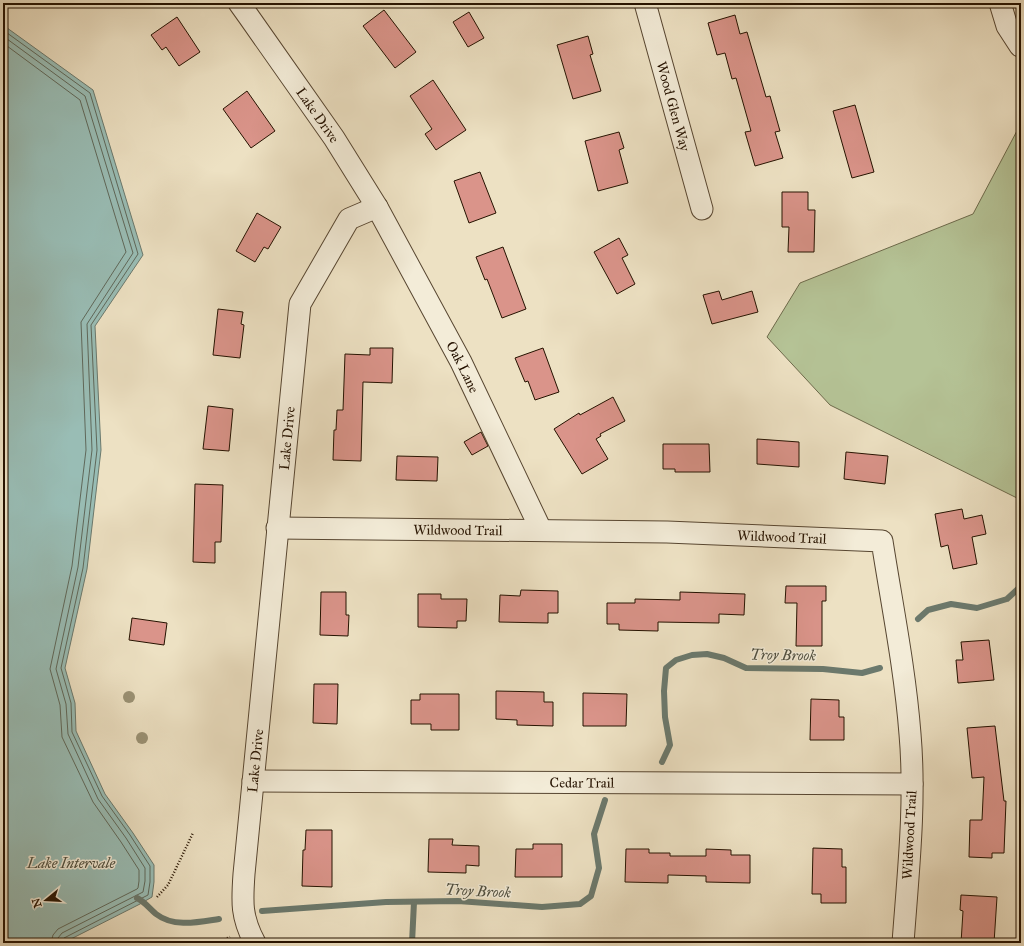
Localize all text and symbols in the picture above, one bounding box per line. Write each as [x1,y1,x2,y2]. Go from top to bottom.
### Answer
street label: Wood Glen Way [653,59,694,153]
street label: Lake Drive [292,84,343,146]
street label: Oak Lane [442,338,483,396]
street label: Lake Drive [276,406,299,471]
street label: Wildwood Trail [413,521,503,539]
street label: Wildwood Trail [737,527,827,548]
water label: Troy Brook [750,645,816,665]
street label: Lake Drive [244,728,267,793]
street label: Cedar Trail [550,774,615,792]
street label: Wildwood Trail [899,790,920,880]
water label: Lake Intervale [26,854,116,872]
north arrow [26,880,66,920]
water label: Troy Brook [445,880,512,902]
text: N [29,896,45,909]

